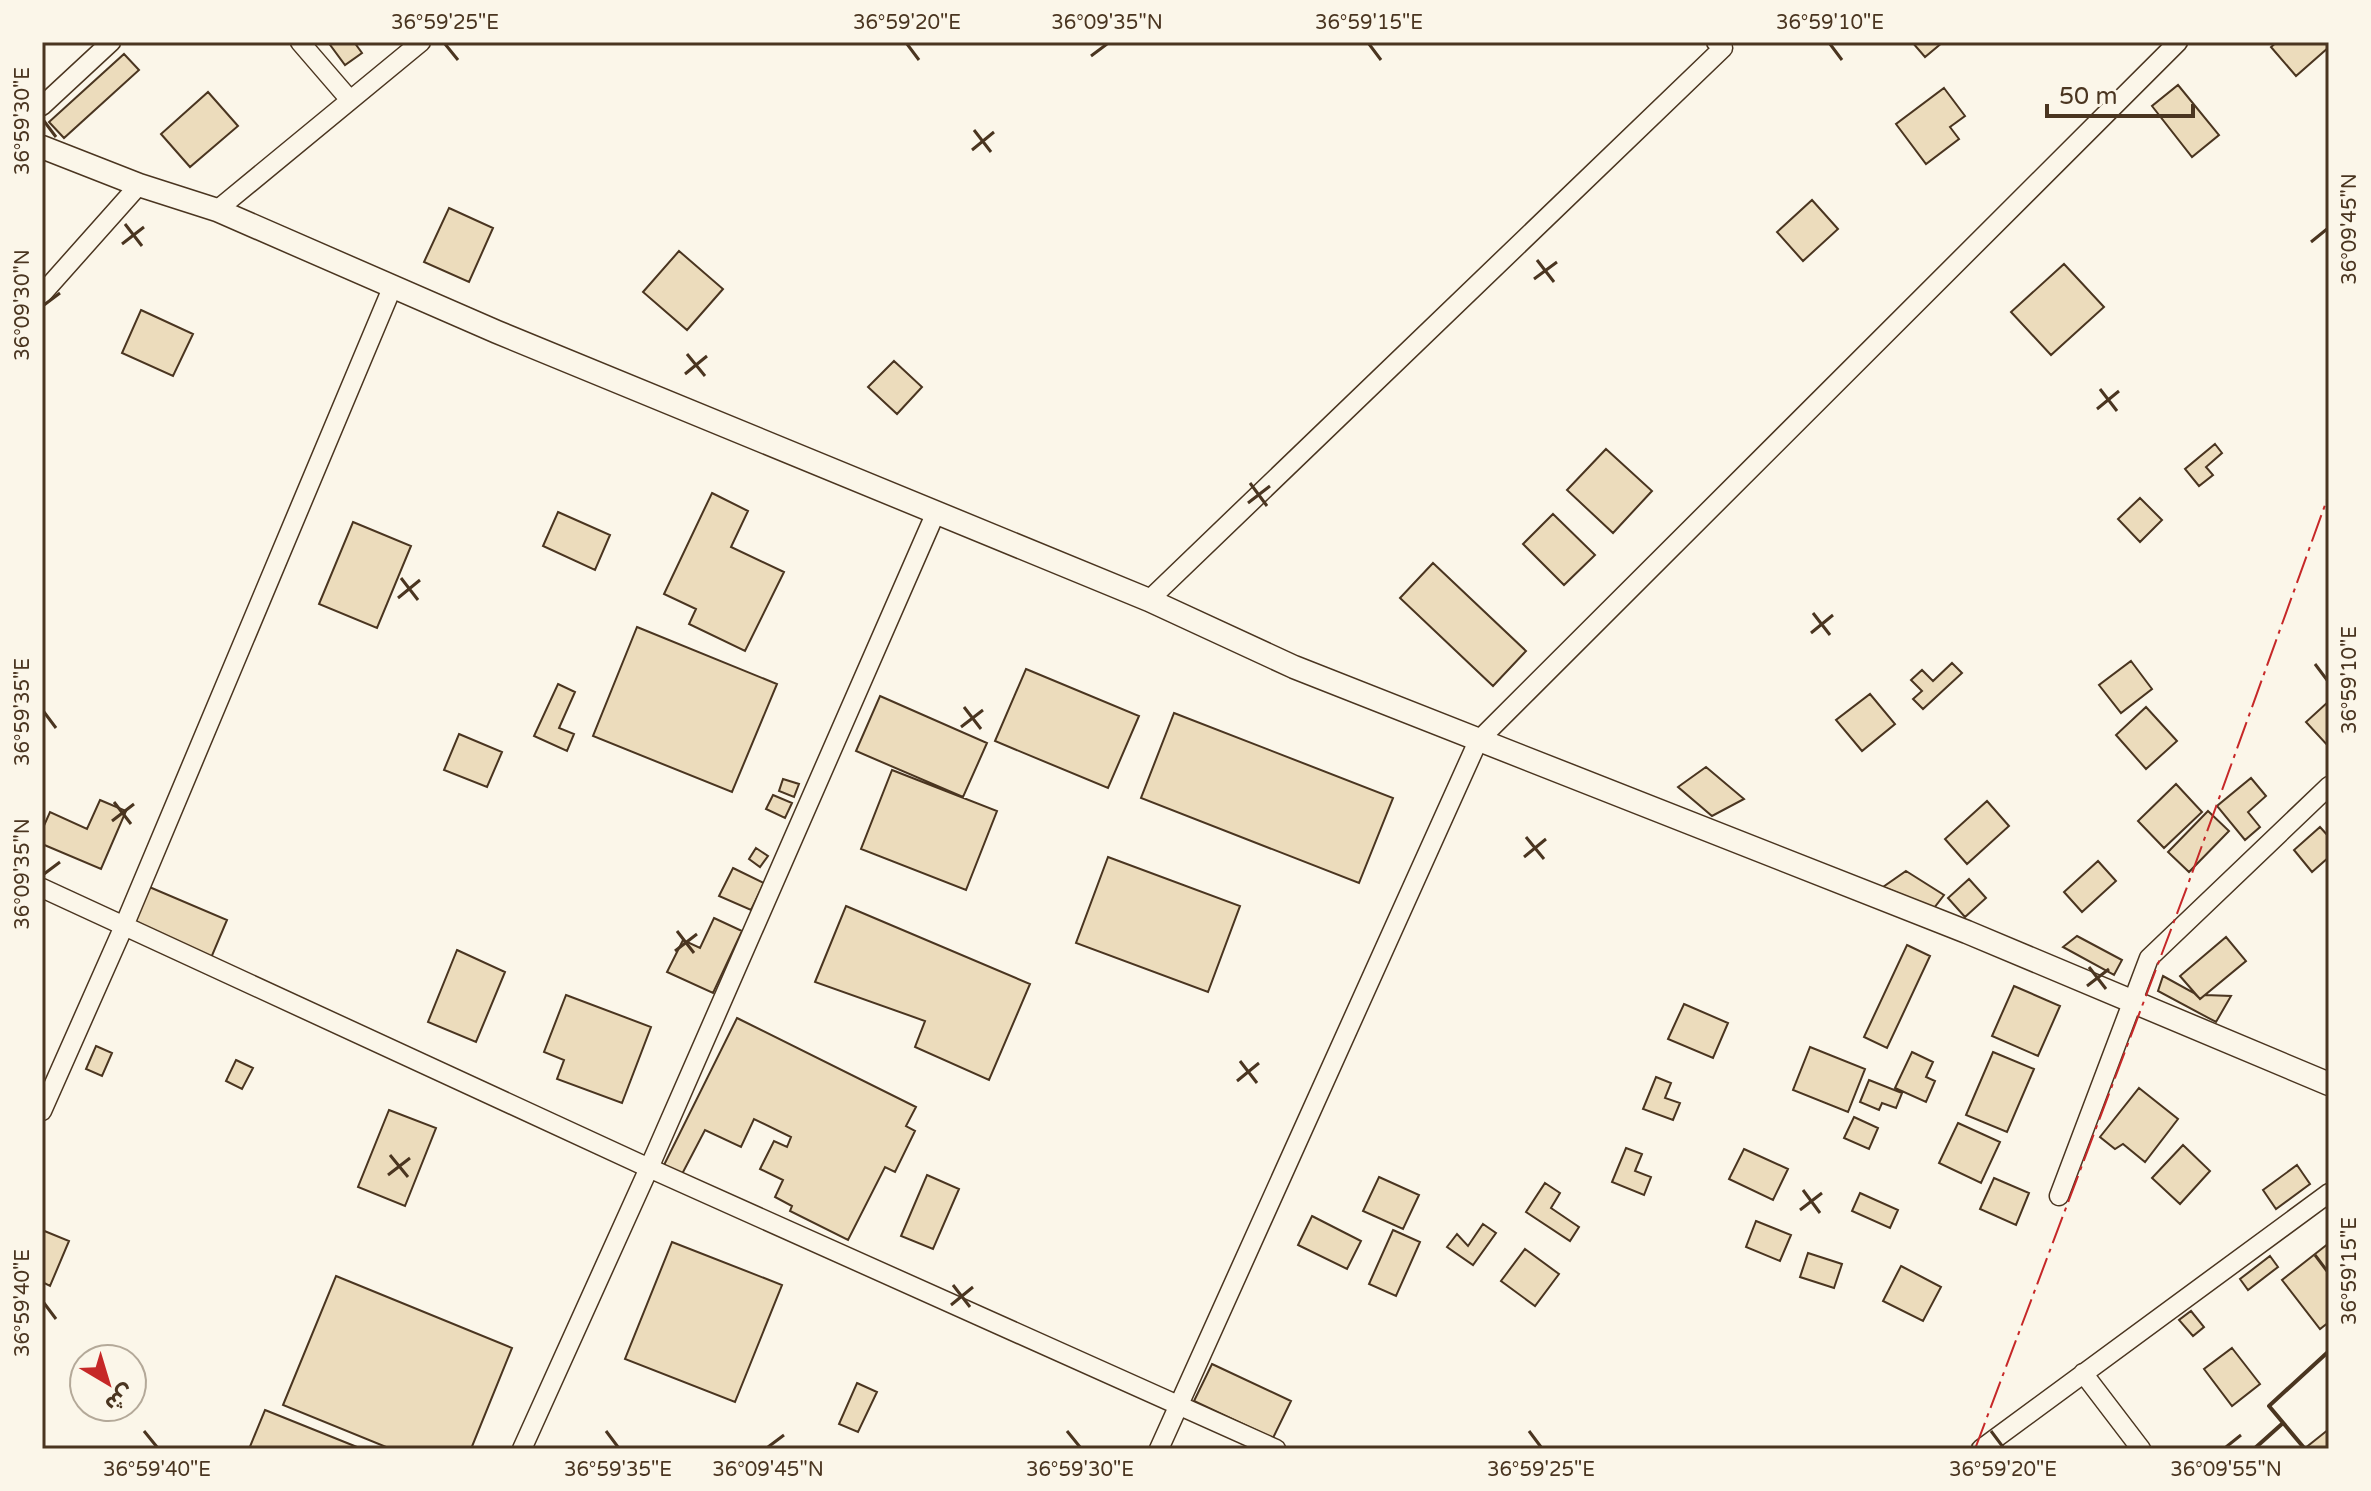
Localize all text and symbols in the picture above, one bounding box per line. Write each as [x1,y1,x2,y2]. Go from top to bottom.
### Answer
text: 36°59'25"E [391,11,499,35]
text: 36°59'20"E [853,11,961,35]
text: 36°09'35"N [1051,11,1163,35]
text: 36°59'15"E [1315,11,1423,35]
text: 36°59'10"E [1776,11,1884,35]
text: 36°59'30"E [11,67,35,175]
scale bar [2047,68,2193,118]
text: 50 m [2059,82,2117,111]
text: 36°09'45"N [2338,173,2362,285]
text: 36°09'30"N [11,249,35,361]
text: 36°59'10"E [2338,626,2362,734]
text: 36°59'35"E [11,658,35,766]
text: 36°09'35"N [11,818,35,930]
text: 36°59'15"E [2338,1217,2362,1325]
text: 36°59'40"E [11,1249,35,1357]
north arrow [68,1343,148,1423]
text: ش [100,1378,140,1417]
text: 36°59'40"E [103,1458,211,1482]
text: 36°59'35"E [564,1458,672,1482]
text: 36°09'45"N [712,1458,824,1482]
text: 36°59'30"E [1026,1458,1134,1482]
text: 36°59'25"E [1487,1458,1595,1482]
text: 36°59'20"E [1949,1458,2057,1482]
text: 36°09'55"N [2170,1458,2282,1482]

